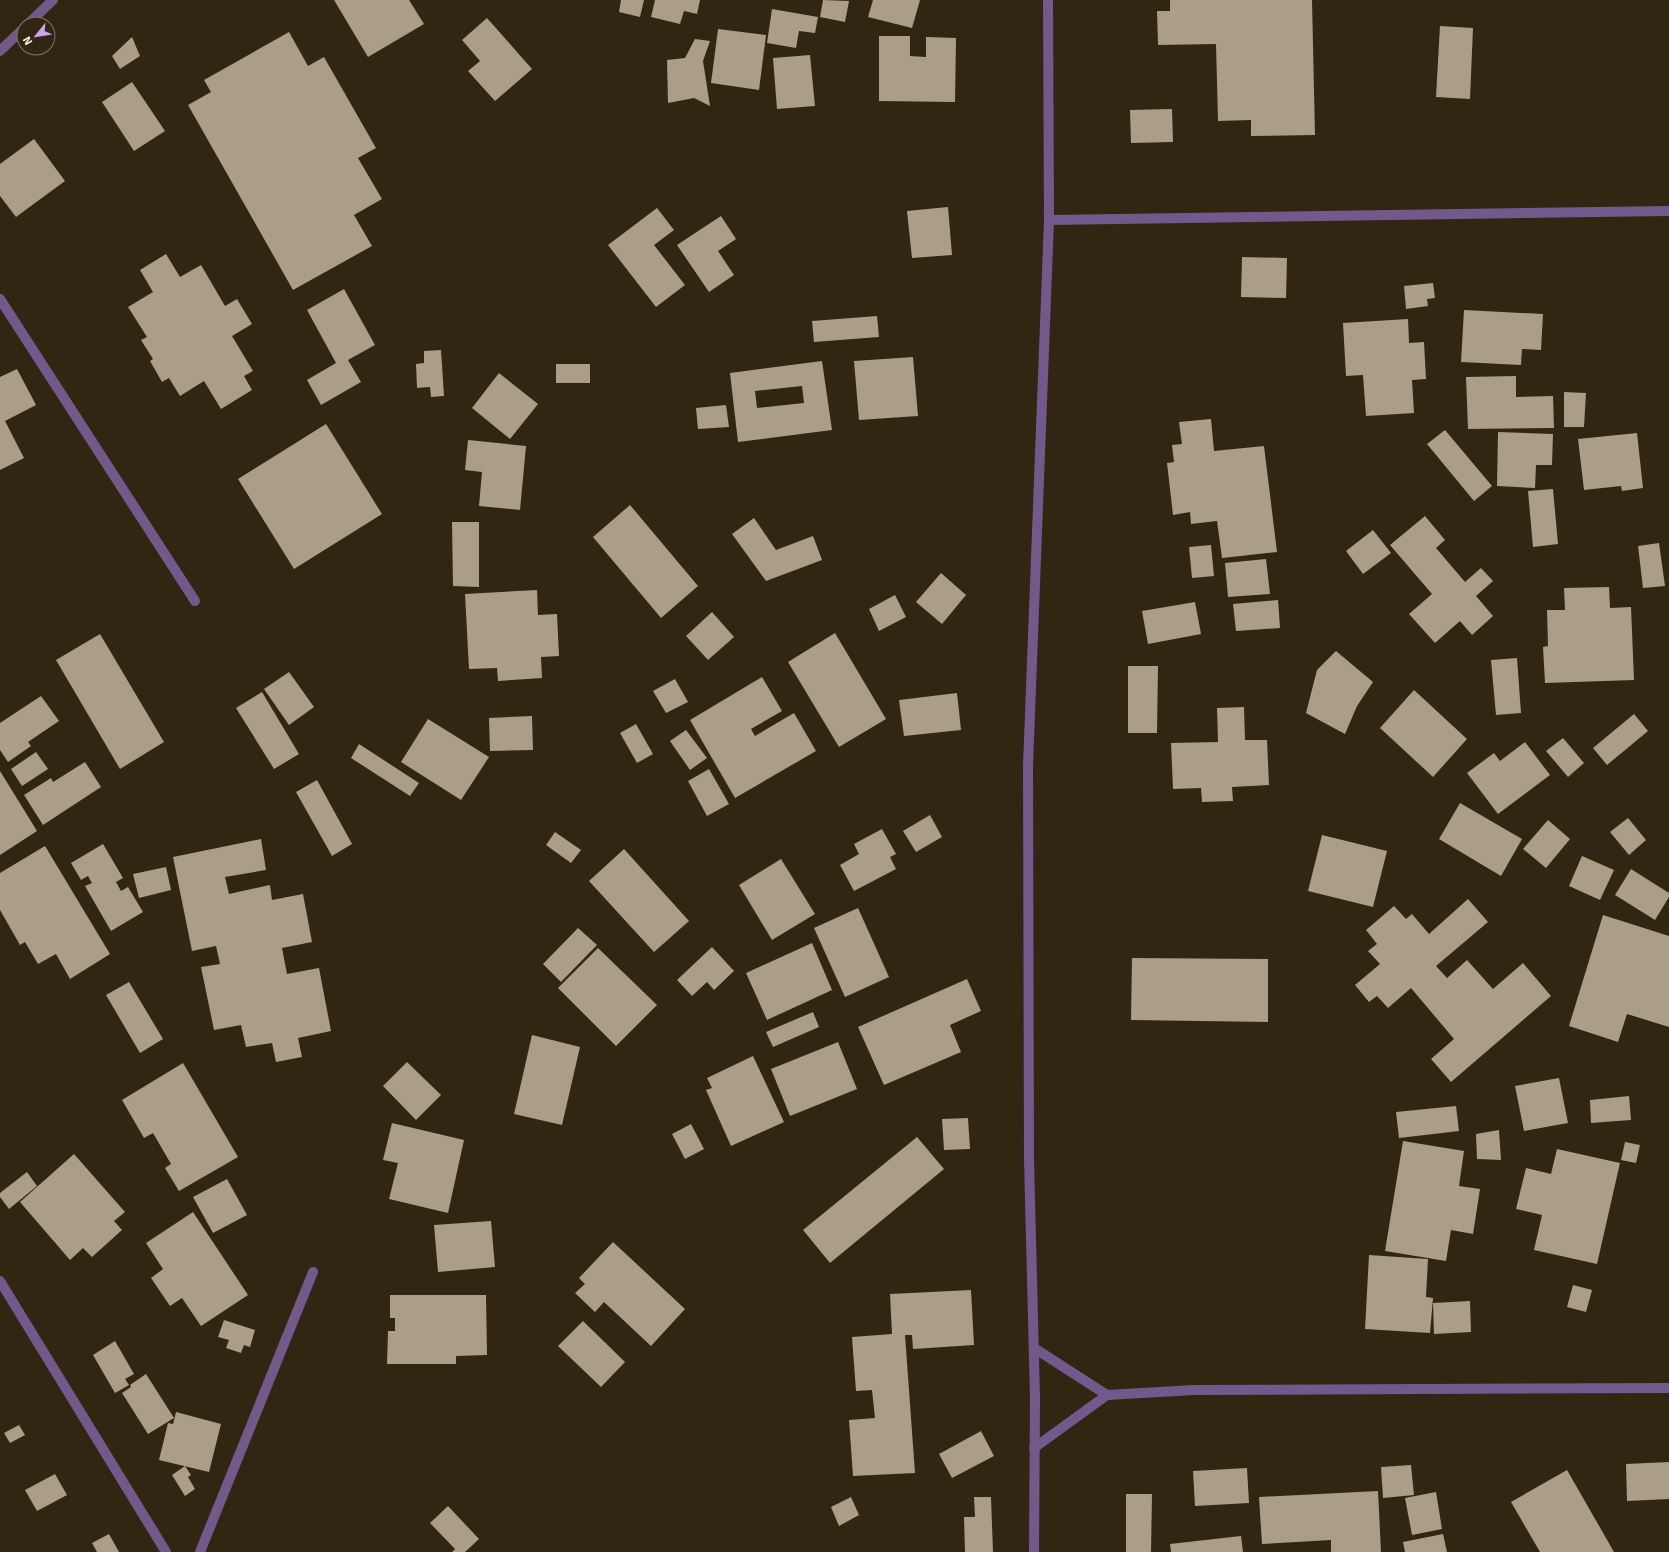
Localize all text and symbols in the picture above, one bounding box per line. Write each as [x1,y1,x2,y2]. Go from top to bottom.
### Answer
north arrow [16,16,56,56]
text: N [20,34,35,47]

